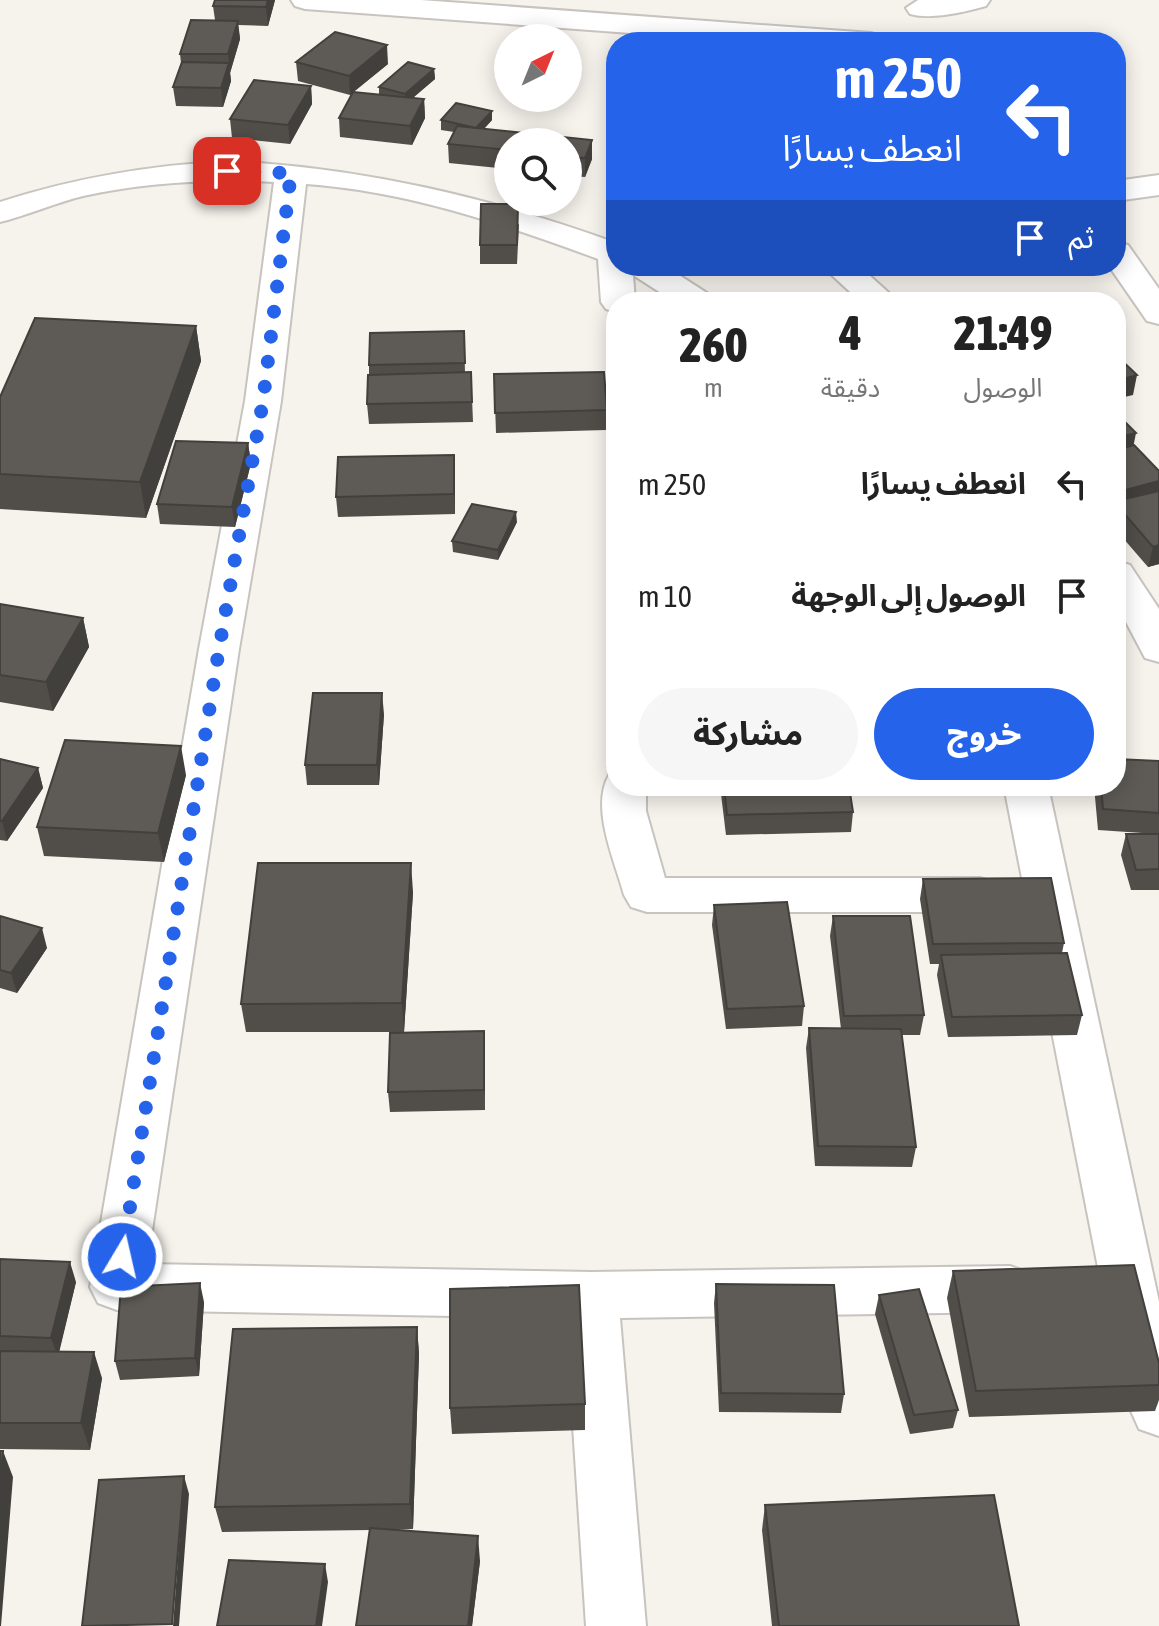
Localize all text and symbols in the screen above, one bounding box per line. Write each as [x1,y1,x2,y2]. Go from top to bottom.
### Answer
north arrow [494,24,582,112]
map controls [494,24,582,216]
text: 250 m [835,46,962,110]
icon: left [990,64,1094,168]
text: انعطف يسارًا [782,127,962,169]
button: search [494,128,582,216]
pin [193,137,261,205]
icon: arrive [205,149,249,193]
icon: arrive [1008,216,1052,260]
text: ثم [1068,220,1094,254]
text: 4 [839,305,862,360]
text: 21:49 [954,305,1052,360]
text: 260 [680,317,747,372]
text: m [704,373,723,403]
text: دقيقة [821,373,880,403]
text: الوصول [964,373,1043,403]
icon: left [1050,462,1094,506]
text: انعطف يسارًا [861,466,1026,500]
text: 250 m [638,467,706,501]
icon: arrive [1050,574,1094,618]
text: الوصول إلى الوجهة [791,578,1026,612]
text: 10 m [638,579,692,613]
button: مشاركة [638,688,858,780]
button: خروج [874,688,1094,780]
position arrow [80,1215,164,1299]

